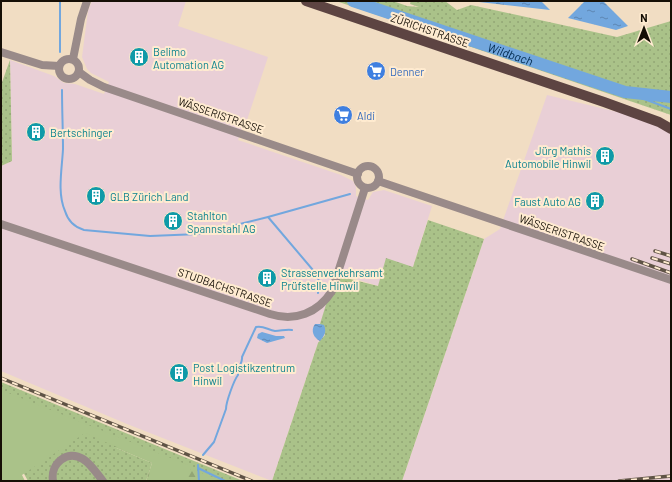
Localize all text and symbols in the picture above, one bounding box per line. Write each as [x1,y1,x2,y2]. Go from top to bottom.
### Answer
north arrow [624,8,664,48]
street label: ZÜRICHSTRASSE [389,10,472,50]
text: N [640,11,648,24]
water label: Wildbach [486,40,535,68]
place label: Belimo Automation AG [153,45,224,71]
building icon: Belimo Automation AG [128,46,150,68]
supermarket icon: Denner [365,60,387,82]
place label: Denner [390,65,424,78]
street label: WÄSSERISTRASSE [177,93,266,136]
supermarket icon: Aldi [332,104,354,126]
place label: Aldi [357,109,375,122]
building icon: Bertschinger [25,121,47,143]
place label: Bertschinger [50,126,112,139]
place label: Jürg Mathis Automobile Hinwil [505,144,591,170]
building icon: Jürg Mathis Automobile Hinwil [594,145,616,167]
building icon: GLB Zürich Land [85,185,107,207]
place label: GLB Zürich Land [110,190,188,203]
building icon: Faust Auto AG [584,190,606,212]
place label: Faust Auto AG [514,195,581,208]
place label: Stahlton Spannstahl AG [187,209,256,235]
building icon: Stahlton Spannstahl AG [162,210,184,232]
street label: WÄSSERISTRASSE [518,210,607,253]
street label: STUDBACHSTRASSE [176,265,274,309]
place label: Strassenverkehrsamt Prüfstelle Hinwil [281,266,383,292]
building icon: Strassenverkehrsamt Prüfstelle Hinwil [256,267,278,289]
place label: Post Logistikzentrum Hinwil [193,361,295,387]
building icon: Post Logistikzentrum Hinwil [168,362,190,384]

